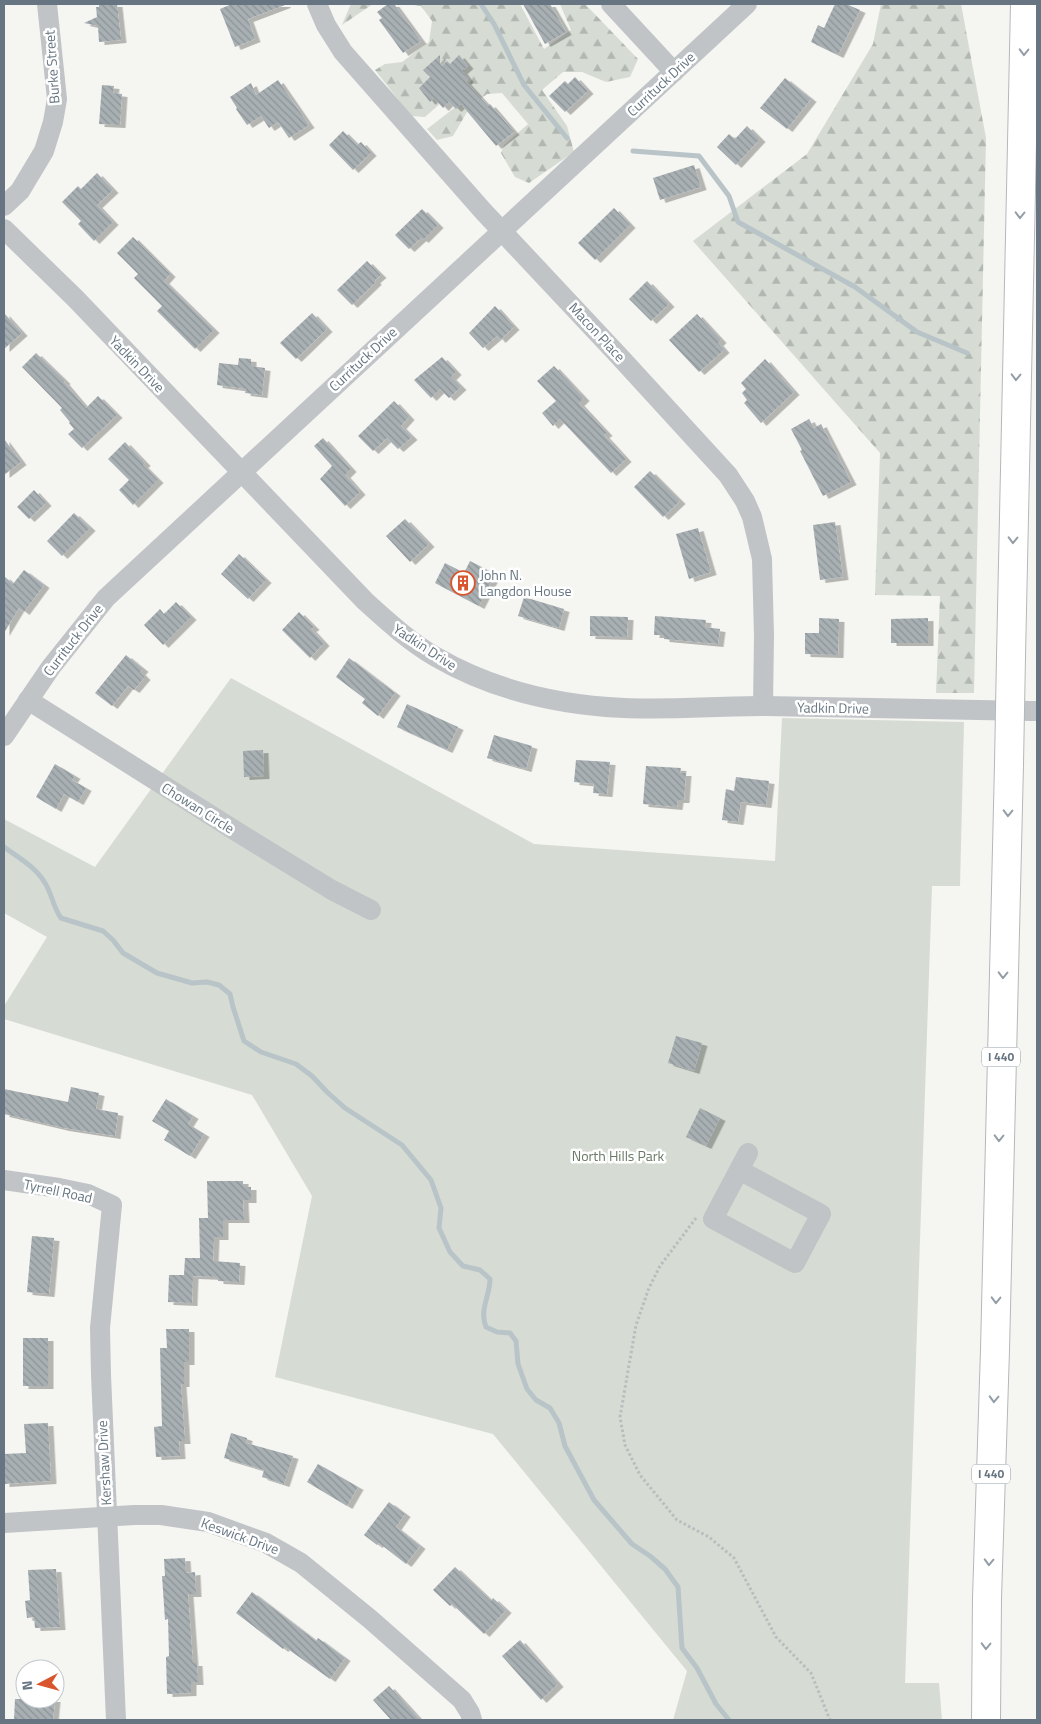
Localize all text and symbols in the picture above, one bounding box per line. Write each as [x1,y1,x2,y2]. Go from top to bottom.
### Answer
street label: Burke Street [38,29,65,105]
street label: Currituck Drive [622,46,699,121]
one-way arrow [1019,49,1029,57]
one-way arrow [1015,212,1025,219]
street label: Macon Place [564,297,630,366]
street label: Currituck Drive [324,321,401,396]
street label: Yadkin Drive [105,330,170,397]
one-way arrow [1011,374,1022,382]
one-way arrow [1008,536,1019,544]
place label: John N. Langdon House [480,564,572,601]
building icon: John N. Langdon House [450,570,476,596]
street label: Currituck Drive [38,599,108,680]
street label: Yadkin Drive [389,618,461,675]
street label: Yadkin Drive [797,696,869,719]
street label: Chowan Circle [158,777,239,838]
one-way arrow [1002,809,1013,817]
one-way arrow [998,972,1009,980]
road number: I 440 [982,1048,1020,1066]
one-way arrow [994,1134,1005,1142]
park label: North Hills Park [572,1145,665,1166]
street label: Tyrrell Road [22,1173,94,1208]
one-way arrow [991,1296,1001,1304]
one-way arrow [988,1395,999,1403]
street label: Kershaw Drive [91,1420,116,1506]
road number: I 440 [972,1465,1010,1484]
street label: Keswick Drive [198,1512,282,1559]
one-way arrow [983,1558,994,1566]
one-way arrow [981,1642,992,1650]
north arrow [15,1659,65,1709]
text: N [16,1679,38,1691]

